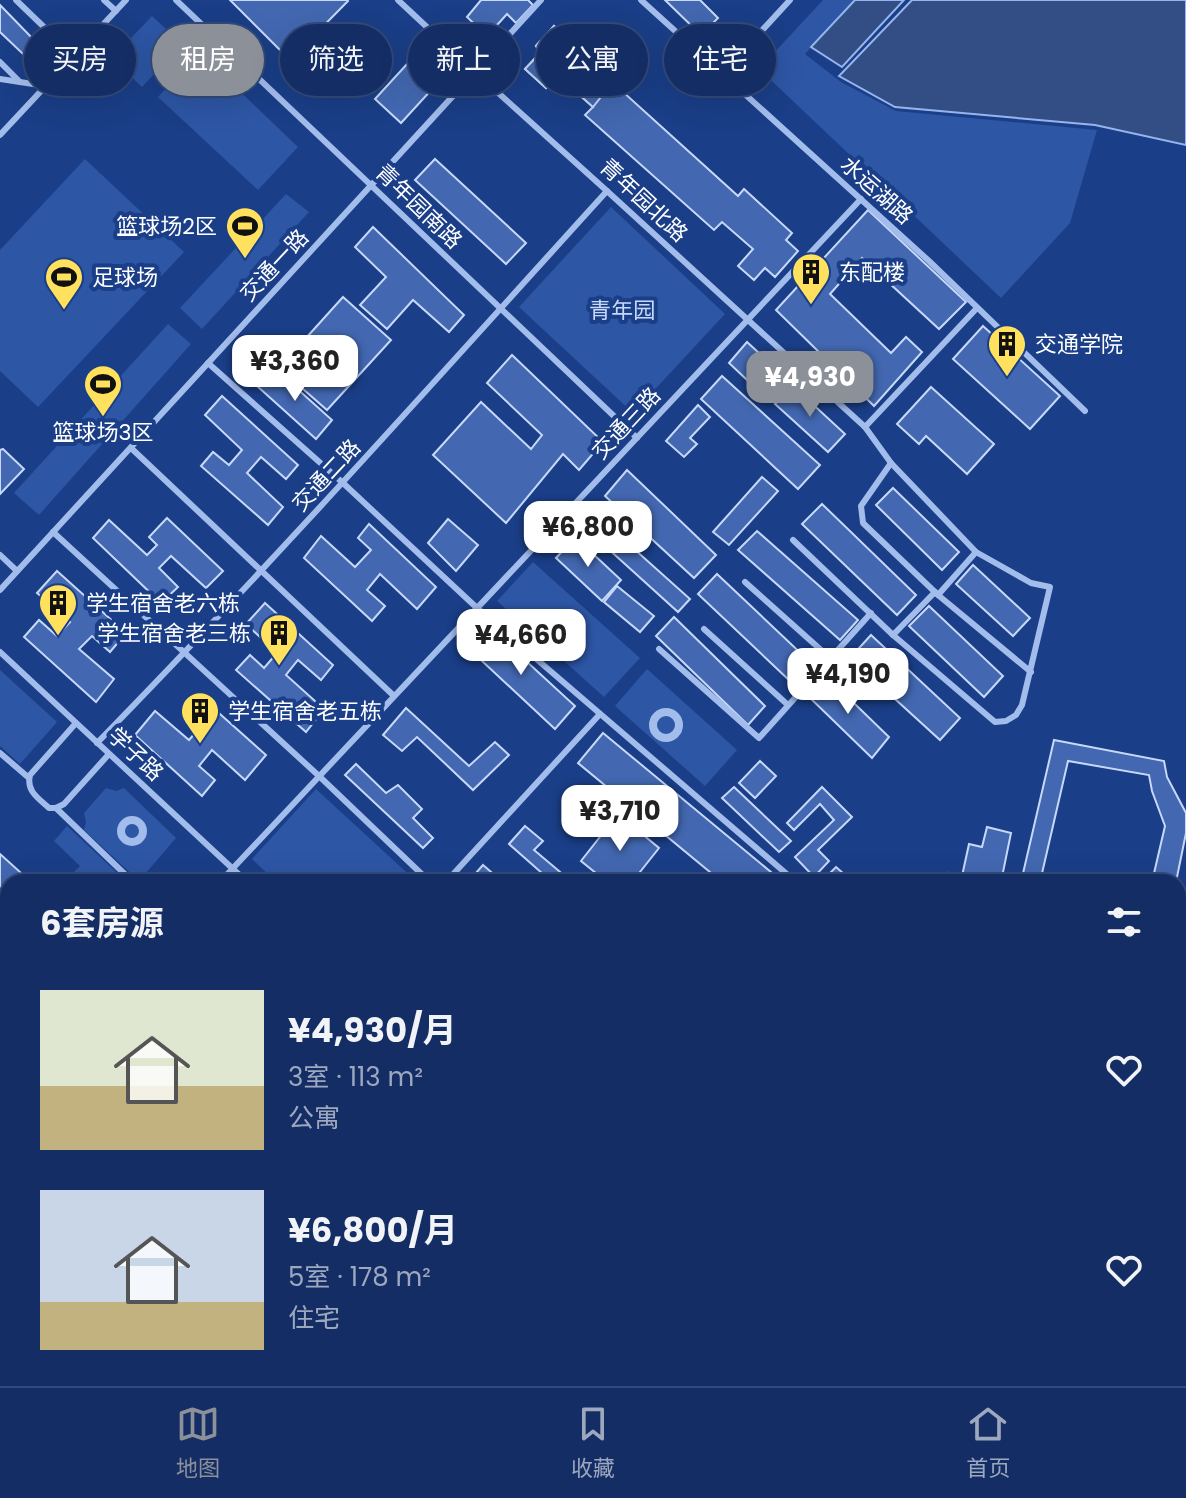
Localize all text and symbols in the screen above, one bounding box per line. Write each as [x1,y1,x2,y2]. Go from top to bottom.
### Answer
chip: 买房 [24,24,136,96]
chip: 租房 [152,24,264,96]
chip: 筛选 [280,24,392,96]
chip: 新上 [408,24,520,96]
chip: 公寓 [536,24,648,96]
chip: 住宅 [664,24,776,96]
street label: 水运湖路 [834,149,920,231]
street label: 青年园北路 [593,152,694,249]
street label: 青年园南路 [368,157,469,256]
sports icon: 篮球场2区 [224,205,266,260]
place label: 篮球场2区 [116,211,217,242]
street label: 交通一路 [233,223,316,308]
building icon: 东配楼 [790,251,832,306]
sports icon: 足球场 [43,256,85,311]
place label: 东配楼 [839,257,905,288]
place label: 足球场 [92,262,158,293]
park label: 青年园 [589,295,655,326]
building icon: 交通学院 [986,323,1028,378]
place label: 交通学院 [1035,329,1123,360]
pin: ¥3,360 [230,335,360,403]
text: ¥3,360 [250,343,340,379]
pin: ¥4,930 [745,351,875,419]
text: ¥4,930 [764,359,856,395]
sports icon: 篮球场3区 [82,363,124,418]
street label: 交通三路 [585,381,668,466]
place label: 篮球场3区 [53,417,153,448]
street label: 交通二路 [285,433,368,518]
pin: ¥6,800 [523,501,653,569]
text: ¥6,800 [542,509,634,545]
building icon: 学生宿舍老六栋 [37,582,79,637]
place label: 学生宿舍老六栋 [86,588,240,619]
pin: ¥4,660 [456,609,586,677]
building icon: 学生宿舍老三栋 [258,612,300,667]
text: ¥4,660 [475,617,567,653]
place label: 学生宿舍老三栋 [97,618,251,649]
pin: ¥4,190 [783,648,913,716]
text: ¥4,190 [805,656,891,692]
building icon: 学生宿舍老五栋 [179,690,221,745]
place label: 学生宿舍老五栋 [228,696,382,727]
street label: 学子路 [101,721,170,788]
pin: ¥3,710 [555,785,685,853]
text: ¥3,710 [579,793,661,829]
text: 6套房源 [40,899,164,947]
icon: filters [1102,900,1146,944]
text: ¥4,930/月 [288,1006,457,1054]
icon: home [104,1022,200,1118]
icon: heart [1102,1048,1146,1092]
text: 3室 · 113 m² [288,1059,423,1095]
text: 公寓 [288,1100,340,1136]
text: ¥6,800/月 [288,1206,458,1254]
icon: home [104,1222,200,1318]
icon: heart [1102,1248,1146,1292]
text: 5室 · 178 m² [288,1259,431,1295]
text: 住宅 [288,1300,340,1336]
tab: 地图 [176,1402,220,1485]
tab: 收藏 [571,1402,615,1485]
tab: 首页 [966,1402,1010,1485]

